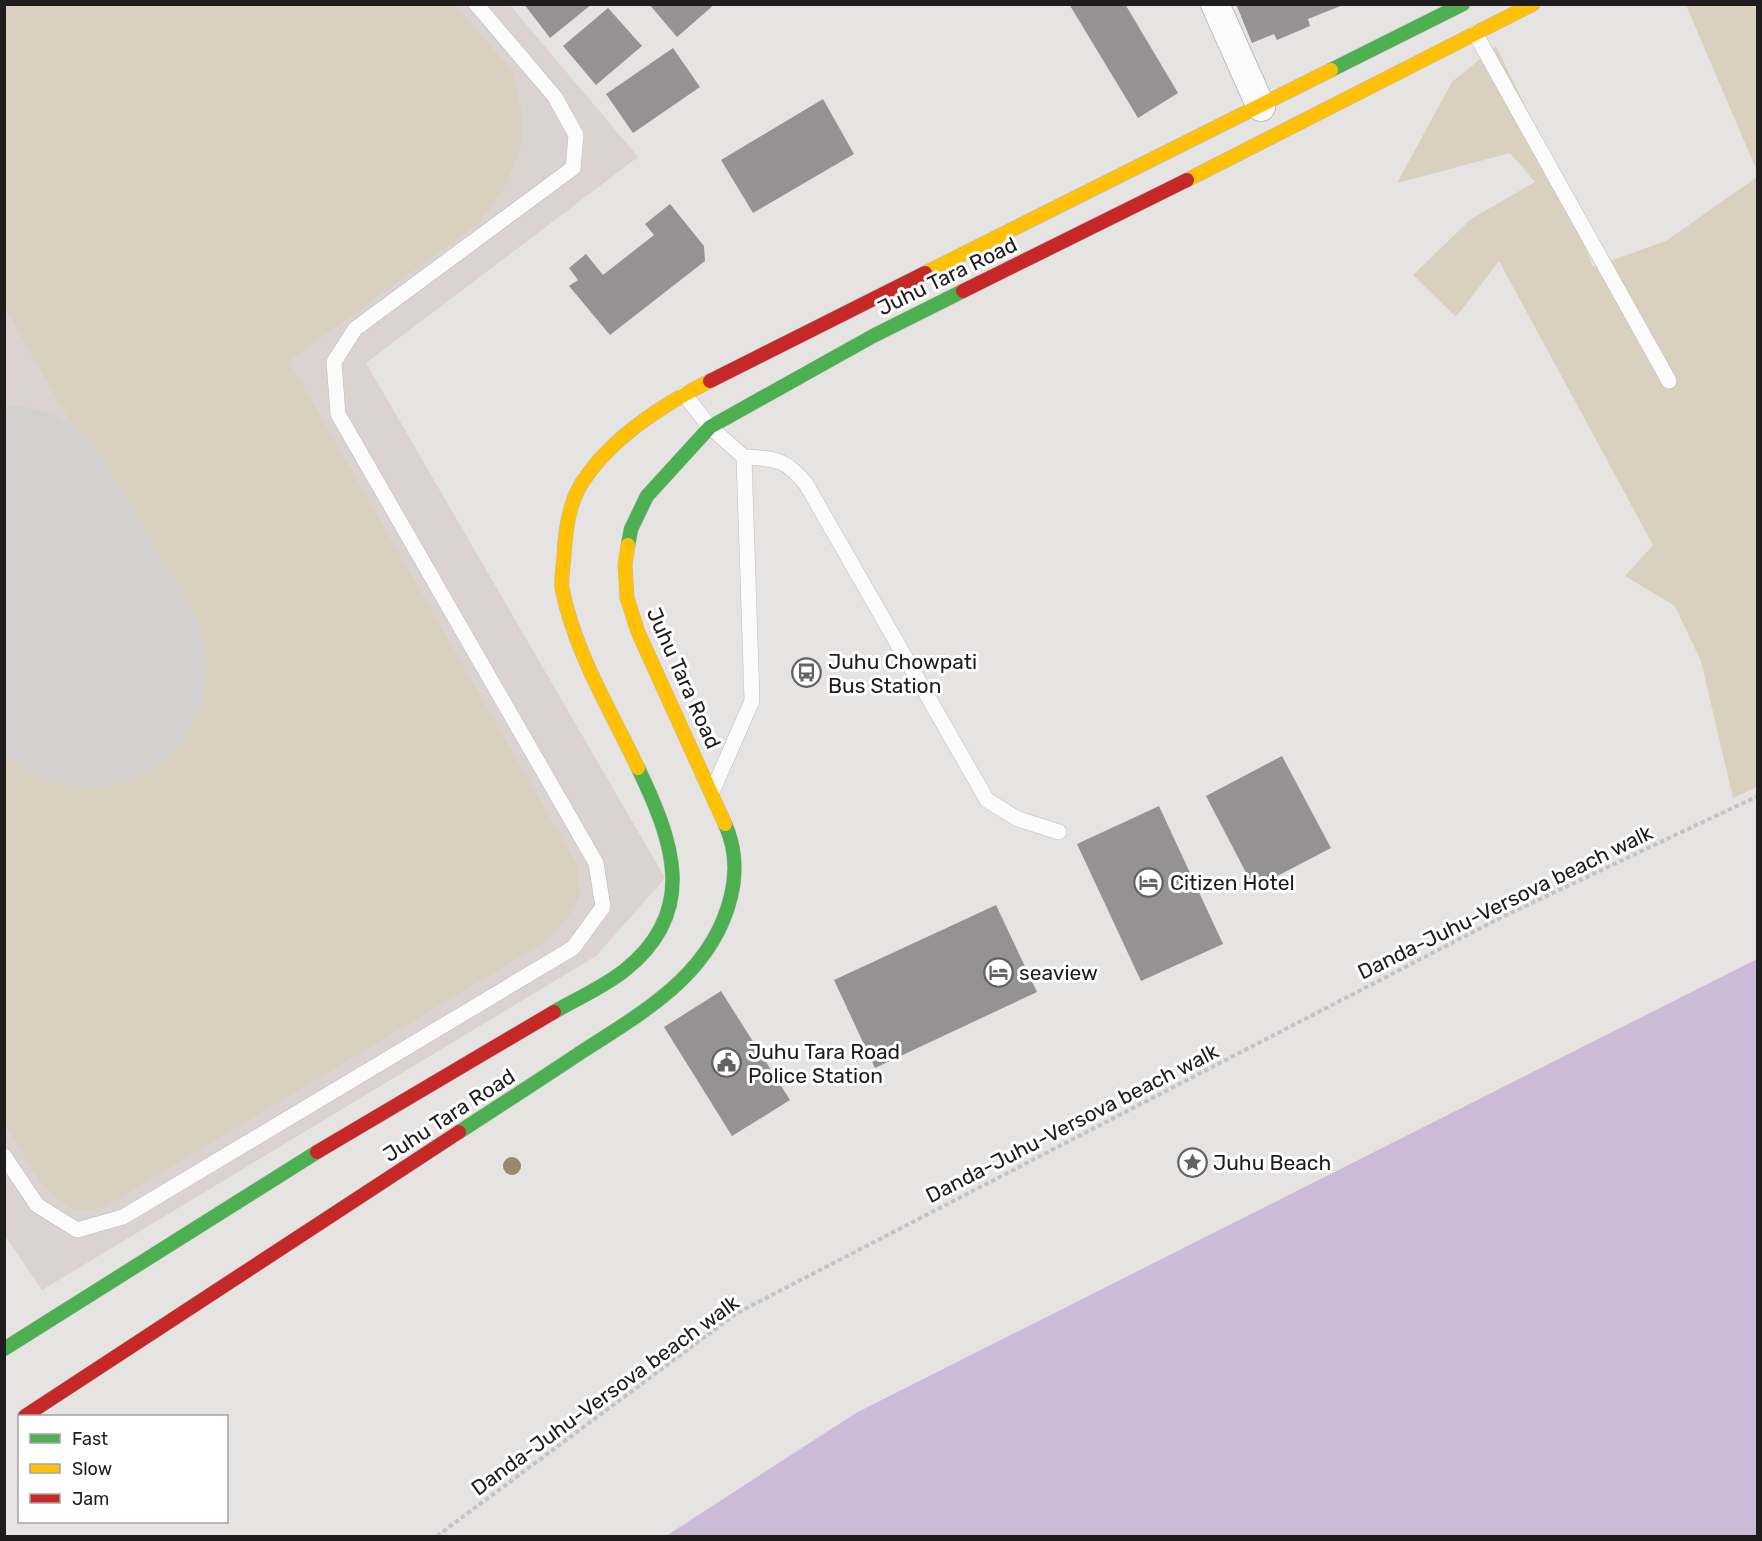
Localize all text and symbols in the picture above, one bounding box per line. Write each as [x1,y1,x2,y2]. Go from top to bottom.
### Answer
street label: Juhu Tara Road [873,231,1021,321]
street label: Juhu Tara Road [642,603,726,753]
place label: Juhu Chowpati Bus Station [828,649,977,698]
bus stop icon: Juhu Chowpati Bus Station [791,657,823,689]
street label: Danda-Juhu-Versova beach walk [1353,819,1657,984]
hotel icon: Citizen Hotel [1133,866,1165,898]
place label: Citizen Hotel [1170,870,1295,895]
hotel icon: seaview [982,956,1014,988]
place label: seaview [1019,960,1098,985]
street label: Danda-Juhu-Versova beach walk [922,1038,1223,1208]
place label: Juhu Tara Road Police Station [748,1039,900,1088]
public building icon: Juhu Tara Road Police Station [711,1047,743,1079]
street label: Juhu Tara Road [378,1063,520,1167]
place icon: Juhu Beach [1176,1146,1208,1178]
place label: Juhu Beach [1213,1150,1331,1175]
street label: Danda-Juhu-Versova beach walk [466,1289,744,1501]
legend [18,1415,228,1523]
text: Fast [72,1428,108,1450]
text: Slow [72,1458,112,1480]
text: Jam [72,1488,109,1510]

